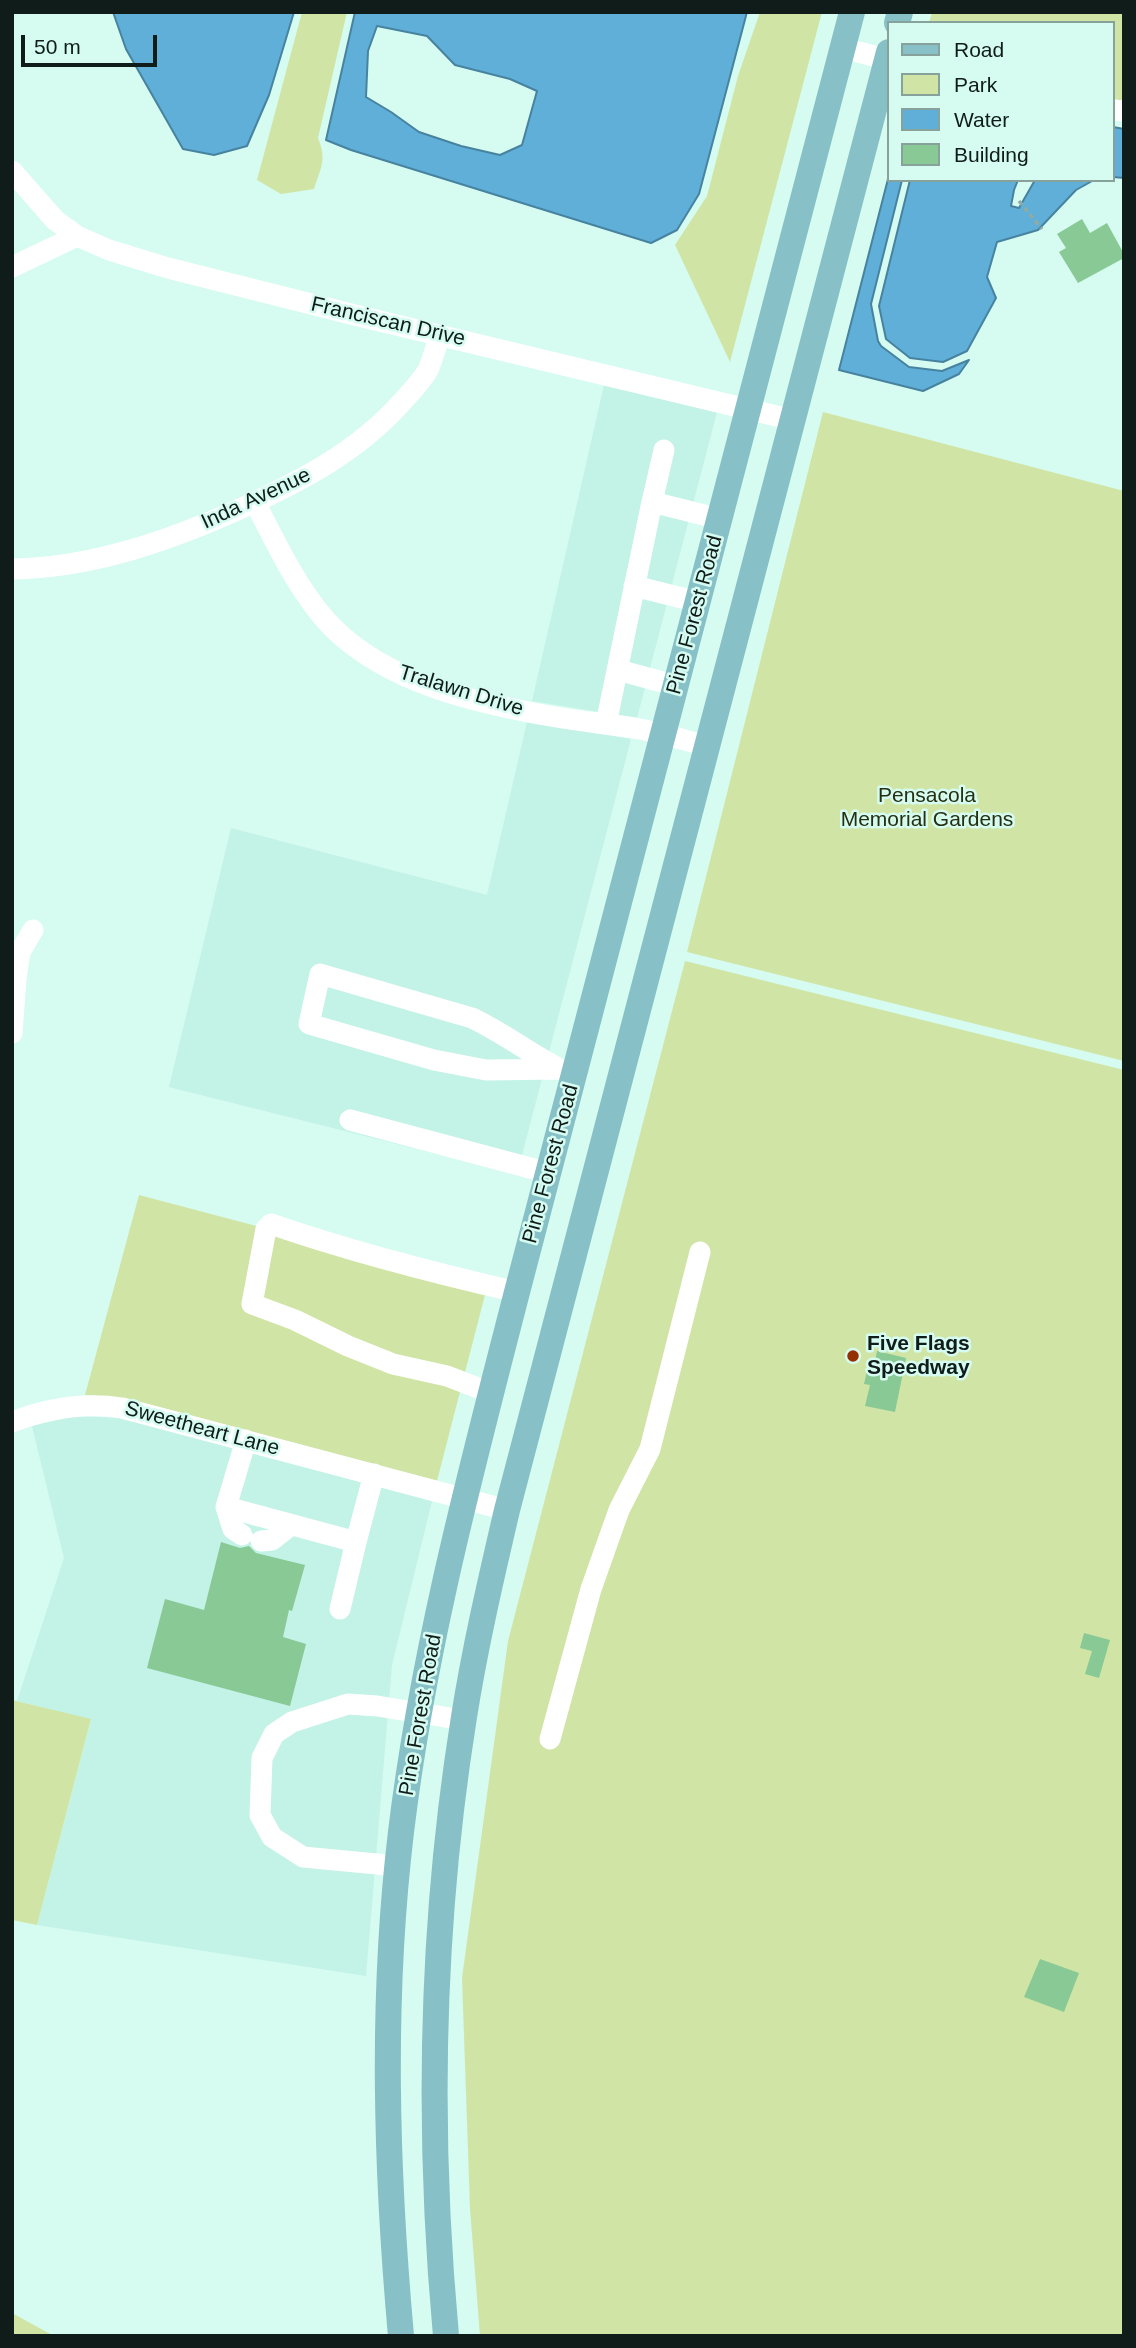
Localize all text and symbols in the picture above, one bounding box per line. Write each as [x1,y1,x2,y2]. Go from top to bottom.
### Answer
scale bar [24,21,161,65]
legend [888,21,1115,182]
text: 50 m [34,35,81,58]
text: Road [954,38,1004,61]
text: Park [954,73,997,96]
text: Water [954,108,1009,131]
text: Building [954,143,1029,166]
street label: Franciscan Drive [308,292,468,352]
street label: Inda Avenue [197,463,315,535]
street label: Pine Forest Road [662,533,728,697]
street label: Tralawn Drive [396,660,526,722]
park label: Pensacola Memorial Gardens [841,783,1013,833]
street label: Pine Forest Road [518,1082,584,1246]
place label: Five Flags Speedway [867,1331,970,1381]
marker: Five Flags Speedway [845,1348,861,1364]
street label: Sweetheart Lane [122,1396,282,1462]
street label: Pine Forest Road [394,1632,448,1798]

